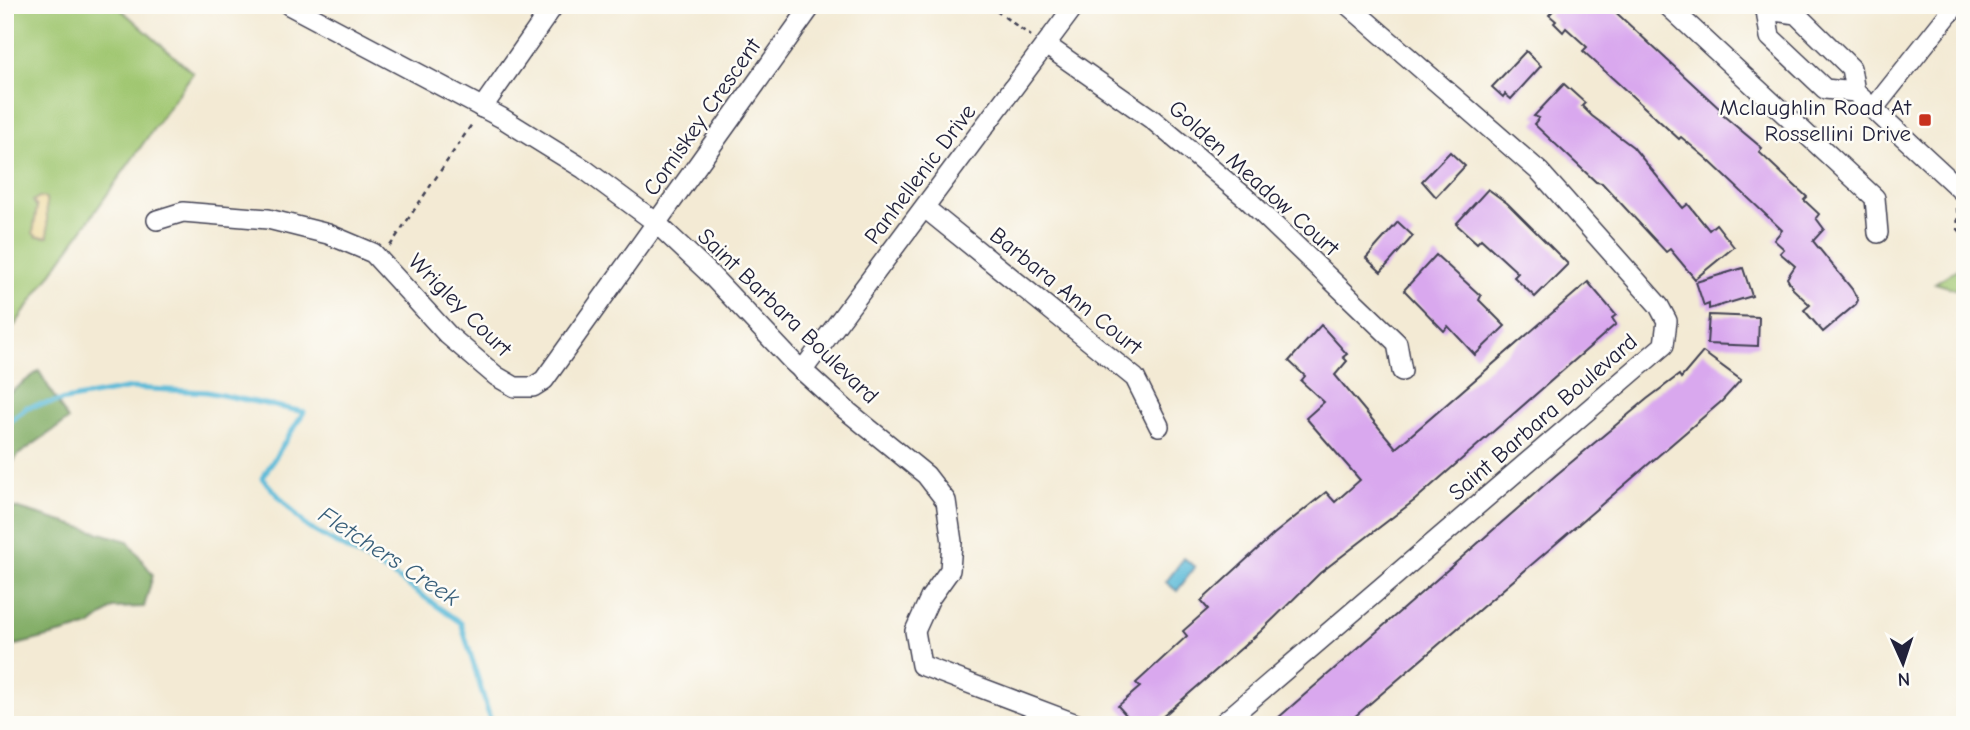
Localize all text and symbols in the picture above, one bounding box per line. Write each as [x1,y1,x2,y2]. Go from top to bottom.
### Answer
street label: Comiskey Crescent [638,32,767,201]
street label: Golden Meadow Court [1163,94,1346,263]
place label: Mclaughlin Road At Rossellini Drive [1720,94,1912,147]
street label: Panhellenic Drive [859,99,981,249]
marker: Mclaughlin Road At Rossellini Drive [1917,112,1933,128]
street label: Barbara Ann Court [984,221,1149,362]
street label: Saint Barbara Boulevard [692,223,884,409]
street label: Wrigley Court [403,248,518,363]
street label: Saint Barbara Boulevard [1443,328,1643,506]
water label: Fletchers Creek [314,500,465,612]
north arrow [1868,628,1938,698]
text: N [1897,668,1911,690]

